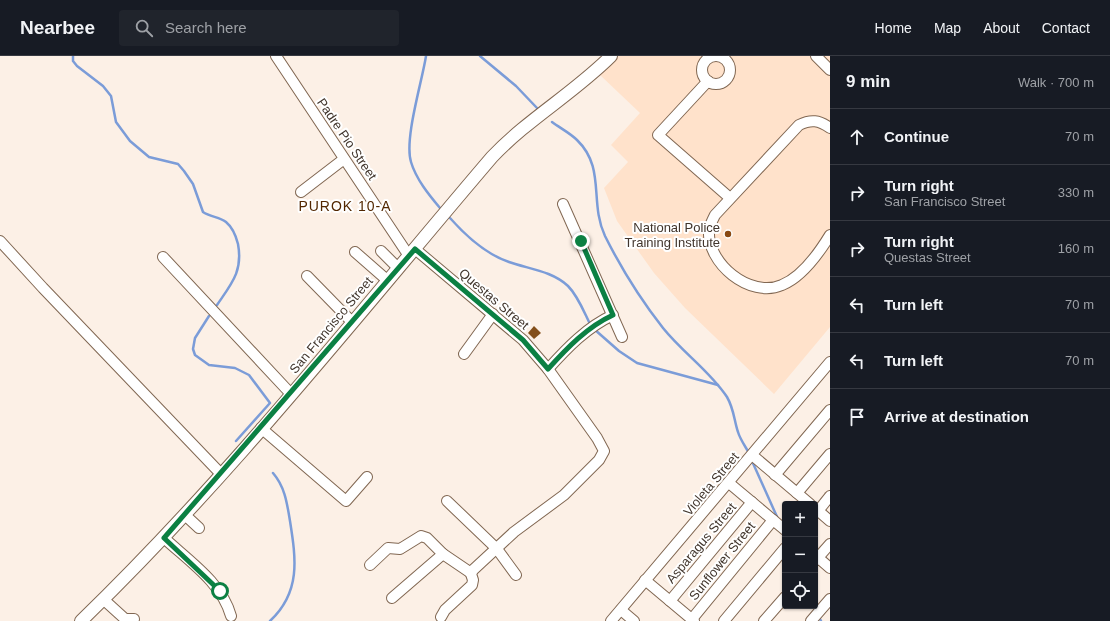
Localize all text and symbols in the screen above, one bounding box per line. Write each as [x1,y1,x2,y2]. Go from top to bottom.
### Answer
search box [119,10,399,46]
text: Nearbee [20,17,95,38]
icon: search [133,17,155,39]
text: Search here [165,19,247,36]
text: Home [875,20,912,36]
text: Map [934,20,961,36]
text: About [983,20,1020,36]
text: Contact [1042,20,1090,36]
text: 9 min [846,72,890,91]
text: Walk · 700 m [1018,75,1094,90]
street label: Padre Pio Street [314,95,380,183]
icon: ahead [846,126,868,148]
text: Continue [884,128,949,145]
text: 70 m [1065,129,1094,144]
text: Turn right [884,177,954,194]
icon: right [846,182,868,204]
text: 330 m [1058,185,1094,200]
text: San Francisco Street [884,194,1005,209]
district label: PUROK 10-A [298,198,392,214]
place label: National Police Training Institute [624,220,720,250]
marker: National Police Training Institute [723,229,733,239]
route end [572,232,590,250]
text: Turn right [884,233,954,250]
icon: right [846,238,868,260]
text: 160 m [1058,241,1094,256]
text: Questas Street [884,250,971,265]
street label: Questas Street [456,265,532,333]
street label: San Francisco Street [286,273,376,376]
icon: left [846,294,868,316]
text: Turn left [884,296,943,313]
text: 70 m [1065,297,1094,312]
icon: left [846,350,868,372]
text: Turn left [884,352,943,369]
text: 70 m [1065,353,1094,368]
icon: arrive [846,406,868,428]
text: Arrive at destination [884,408,1029,425]
street label: Violeta Street [680,449,742,519]
street label: Asparagus Street [663,499,739,586]
map controls [782,501,818,609]
button: + [782,501,818,537]
street label: Sunflower Street [686,519,758,603]
button: − [782,537,818,573]
button: locate [782,573,818,609]
route start [211,582,229,600]

